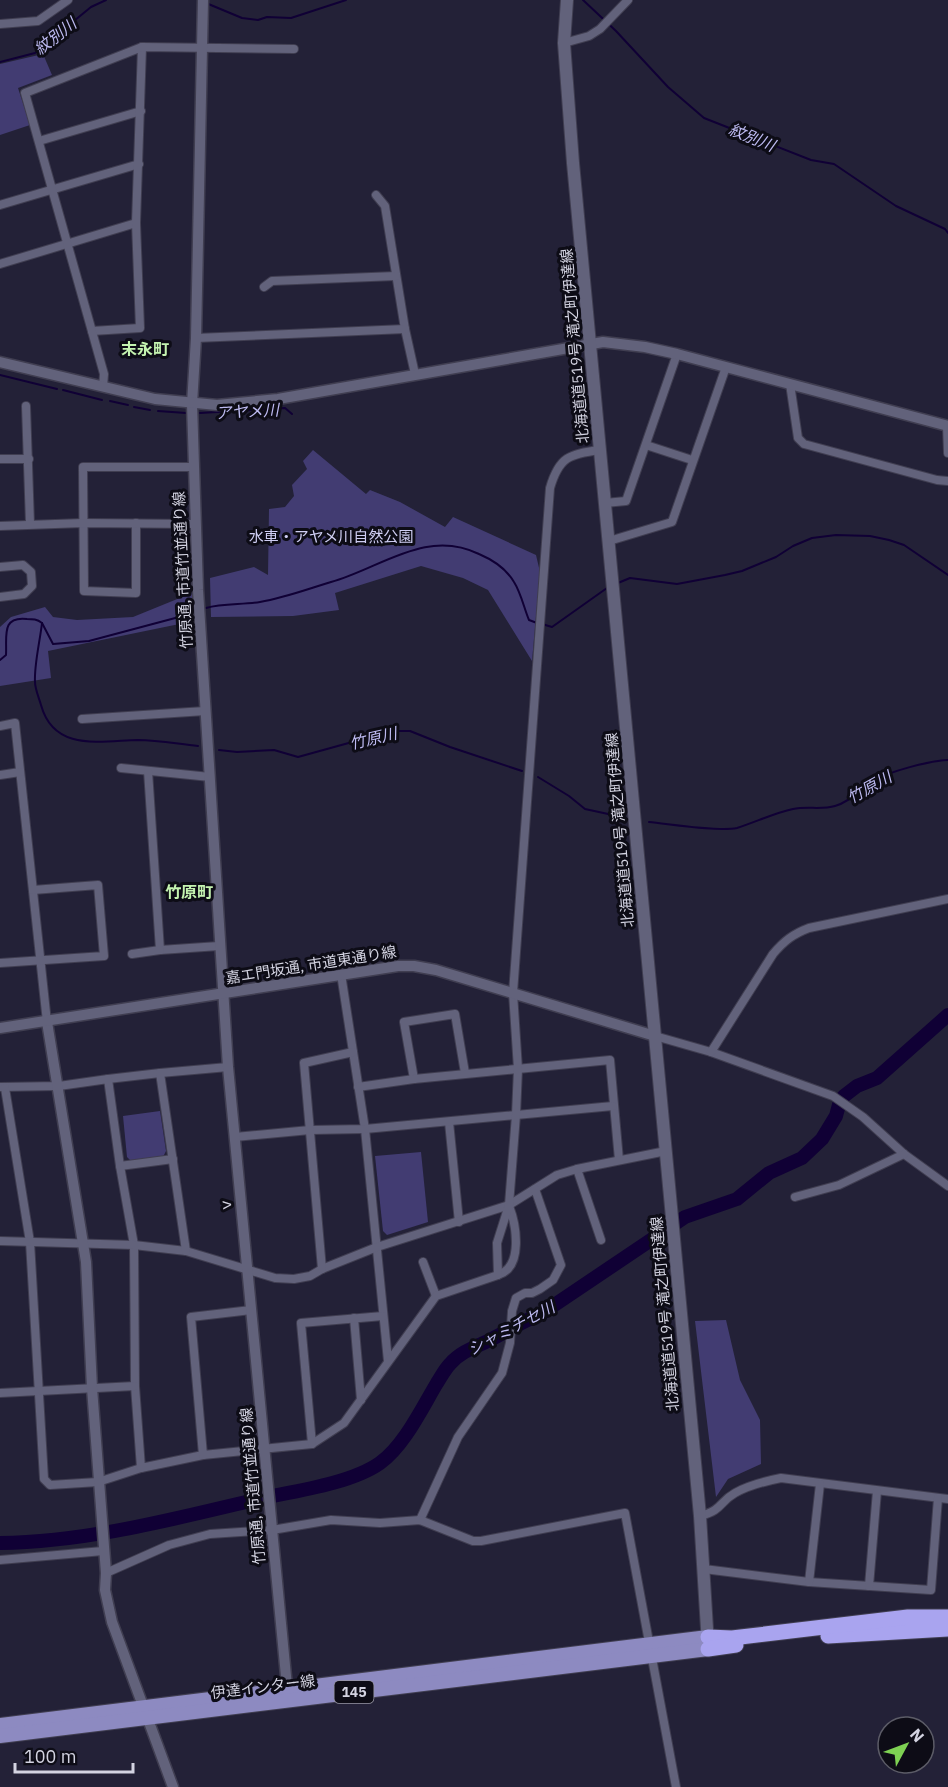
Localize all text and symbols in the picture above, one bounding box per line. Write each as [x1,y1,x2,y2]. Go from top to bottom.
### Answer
water label: 紋別川 [30,12,82,59]
water label: 紋別川 [726,119,780,156]
street label: 北海道道519号 滝之町伊達線 [557,248,592,444]
district label: 末永町 [121,339,169,359]
water label: アヤメ川 [215,399,281,423]
street label: 竹原通, 市道竹並通り線 [169,491,196,649]
park label: 水車・アヤメ川自然公園 [249,527,413,546]
water label: 竹原川 [347,722,401,753]
street label: 北海道道519号 滝之町伊達線 [602,732,637,928]
water label: 竹原川 [843,766,897,807]
district label: 竹原町 [165,882,213,902]
street label: 嘉エ門坂通, 市道東通り線 [224,942,398,987]
street label: ｖ [215,1197,236,1213]
street label: 北海道道519号 滝之町伊達線 [647,1216,682,1412]
water label: シャミチセ川 [464,1296,560,1359]
street label: 竹原通, 市道竹並通り線 [236,1407,269,1565]
street label: 伊達インター線 [210,1671,316,1702]
road number: 145 [334,1681,374,1703]
north arrow [876,1715,936,1775]
text: N [906,1724,929,1746]
scale bar [15,1736,134,1774]
text: 100 m [24,1745,76,1768]

